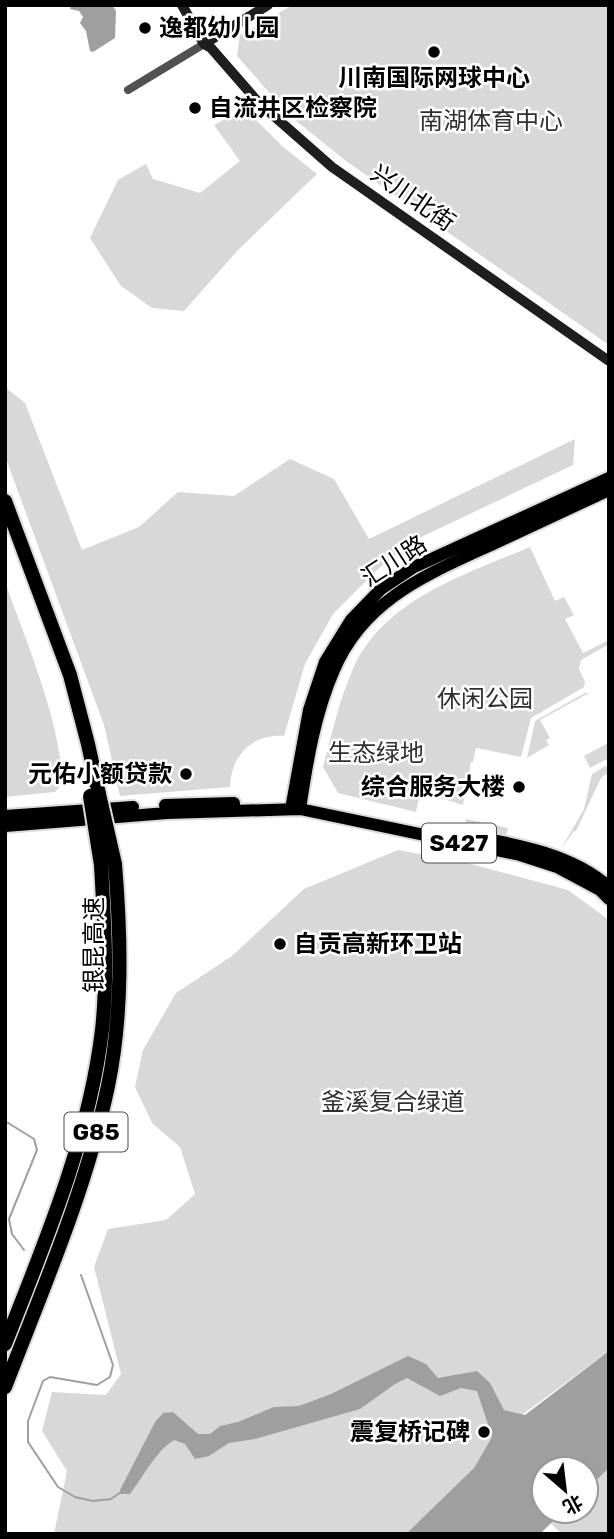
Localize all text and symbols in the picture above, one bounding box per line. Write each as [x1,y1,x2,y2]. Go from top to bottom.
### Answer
place label: 逸都幼儿园 [159,14,279,42]
marker: 逸都幼儿园 [137,20,153,36]
marker: 川南国际网球中心 [426,44,442,60]
place label: 川南国际网球中心 [338,64,530,92]
place label: 自流井区检察院 [209,94,377,122]
marker: 自流井区检察院 [187,100,203,116]
park label: 南湖体育中心 [419,107,563,135]
street label: 兴川北街 [366,159,460,237]
street label: 汇川路 [356,530,432,592]
park label: 休闲公园 [437,685,533,713]
park label: 生态绿地 [328,739,424,767]
place label: 元佑小额贷款 [28,760,172,788]
marker: 元佑小额贷款 [178,766,194,782]
place label: 综合服务大楼 [361,773,505,801]
marker: 综合服务大楼 [511,779,527,795]
road number: S427 [422,824,496,862]
street label: 银昆高速 [80,897,108,993]
place label: 自贡高新环卫站 [294,930,462,958]
marker: 自贡高新环卫站 [272,936,288,952]
park label: 釜溪复合绿道 [321,1088,465,1116]
road number: G85 [64,1112,128,1152]
place label: 震复桥记碑 [350,1418,470,1446]
marker: 震复桥记碑 [476,1424,492,1440]
north arrow [530,1455,600,1525]
text: 北 [559,1490,587,1519]

